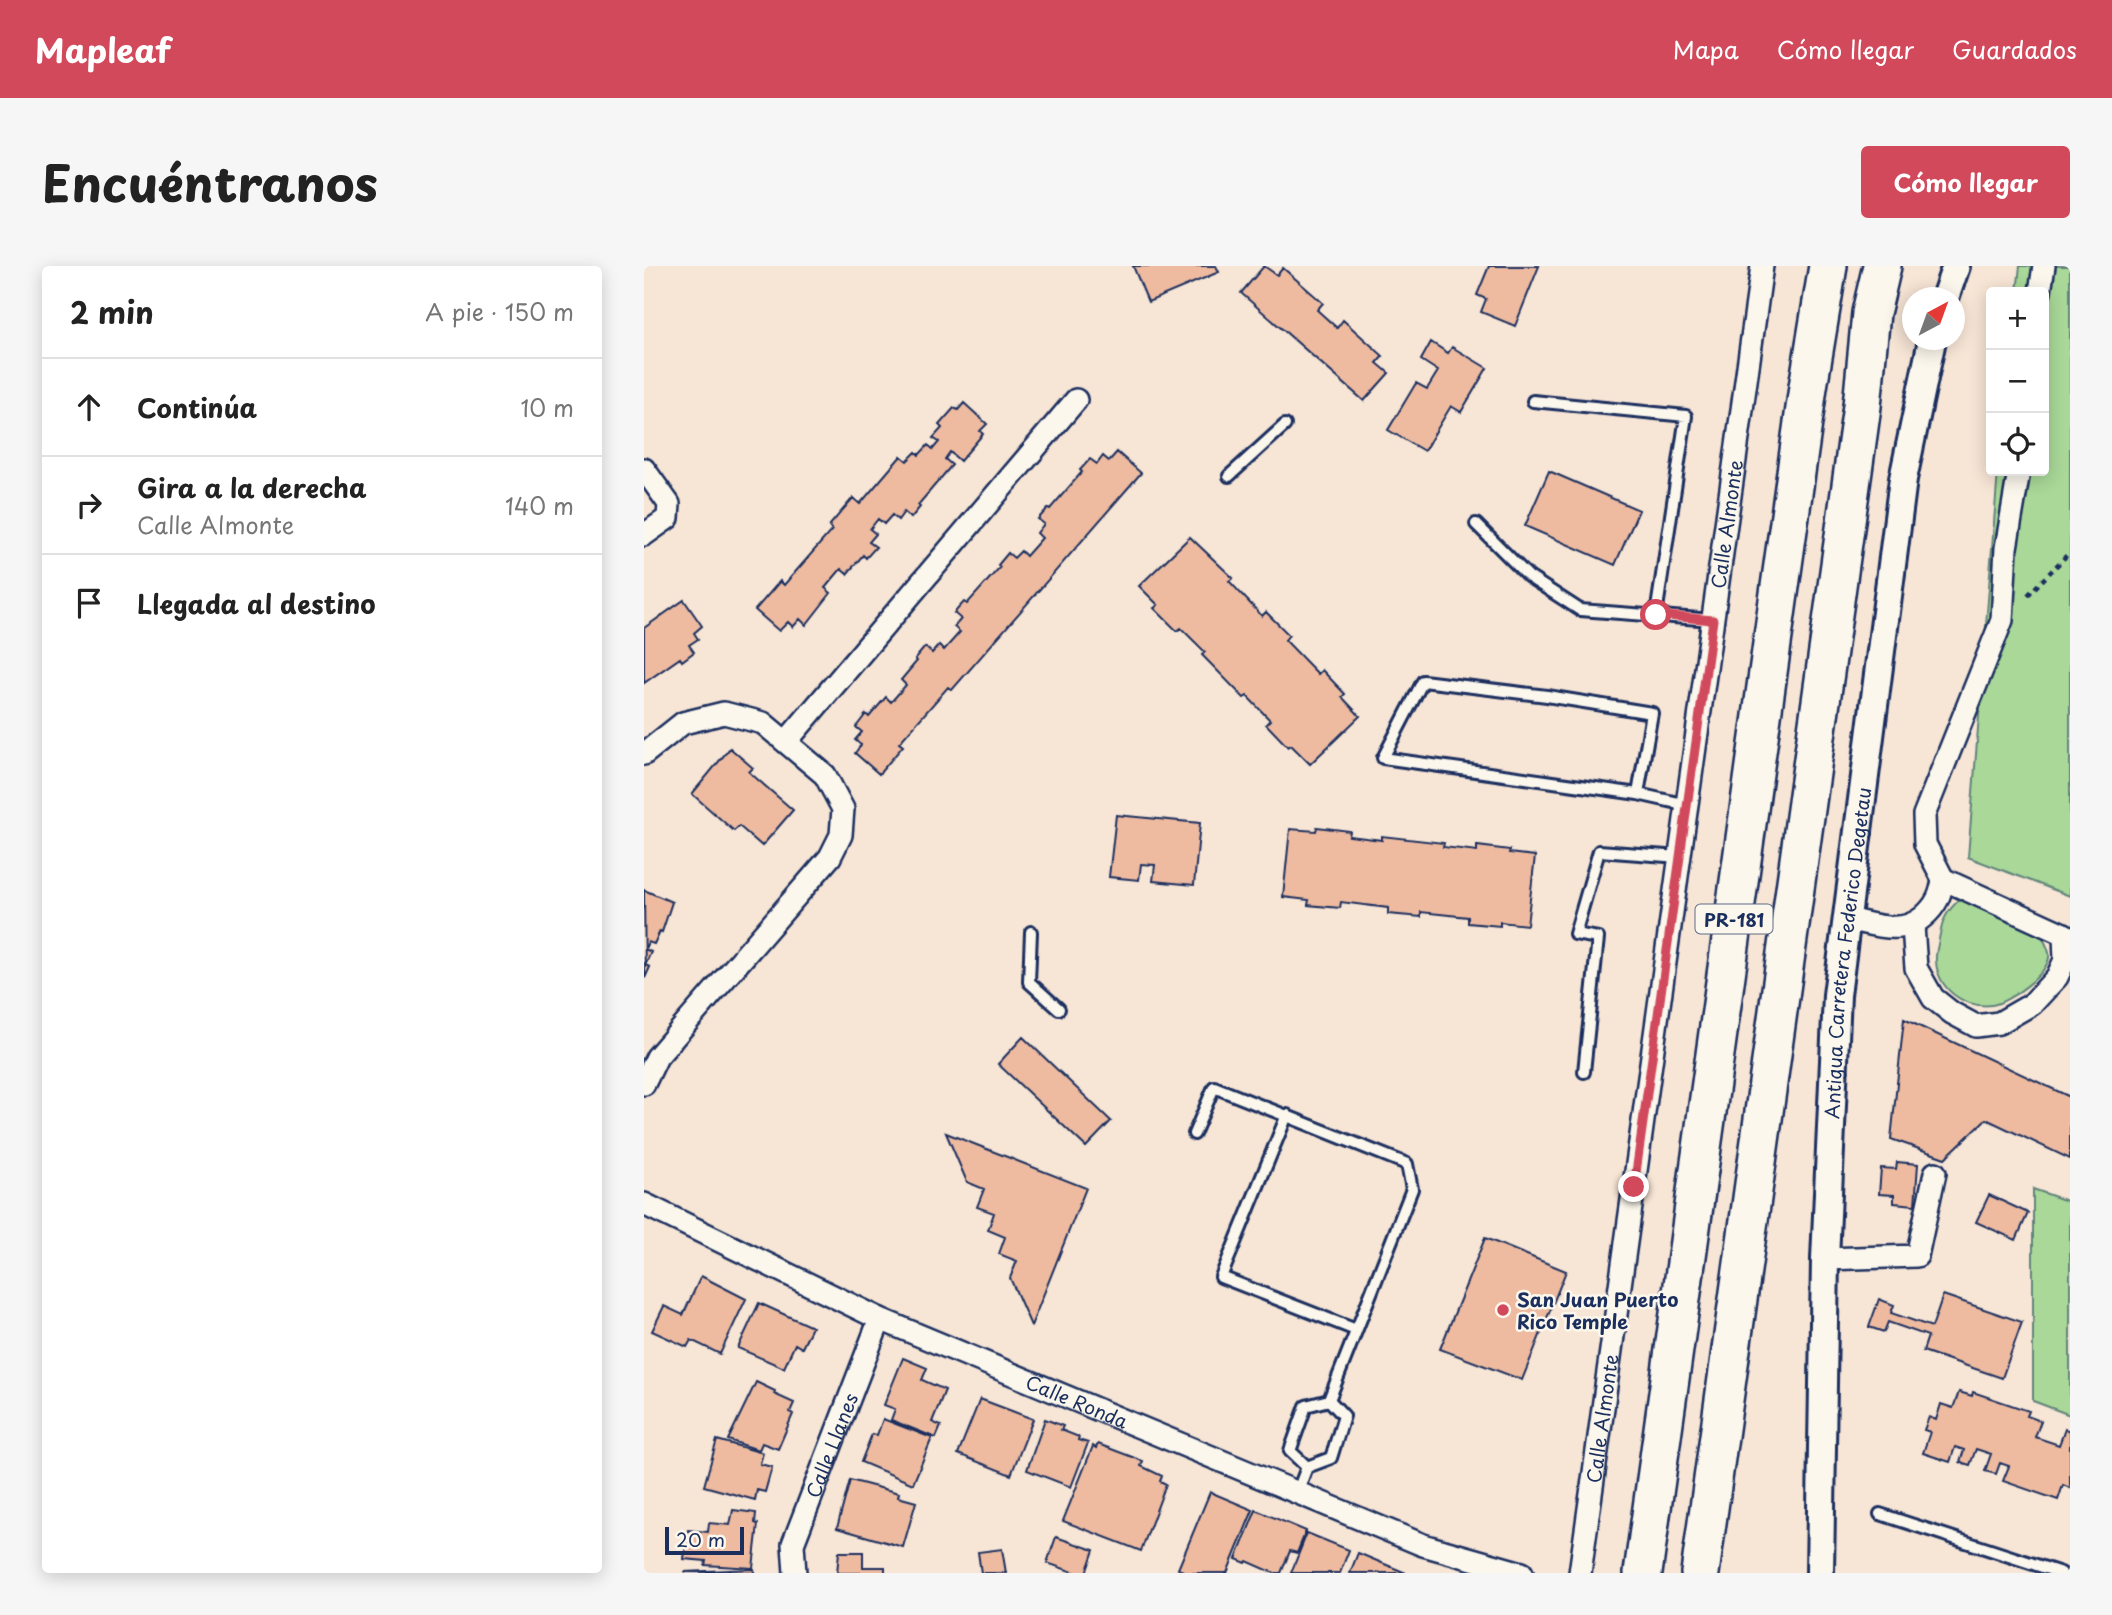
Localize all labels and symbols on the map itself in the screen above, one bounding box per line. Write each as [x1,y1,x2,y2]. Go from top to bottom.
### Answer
north arrow [1902,287,1965,350]
street label: Calle Almonte [1703,458,1749,590]
route start [1640,599,1671,630]
street label: Antigua Carretera Federico Degetau [1817,786,1877,1120]
road number: PR-181 [1696,904,1772,934]
route end [1618,1171,1649,1202]
place label: San Juan Puerto Rico Temple [1517,1285,1678,1335]
marker: San Juan Puerto Rico Temple [1495,1302,1511,1318]
street label: Calle Almonte [1579,1352,1624,1485]
street label: Calle Ronda [1022,1367,1133,1435]
street label: Calle Llanes [798,1389,864,1502]
scale bar [665,1524,744,1556]

